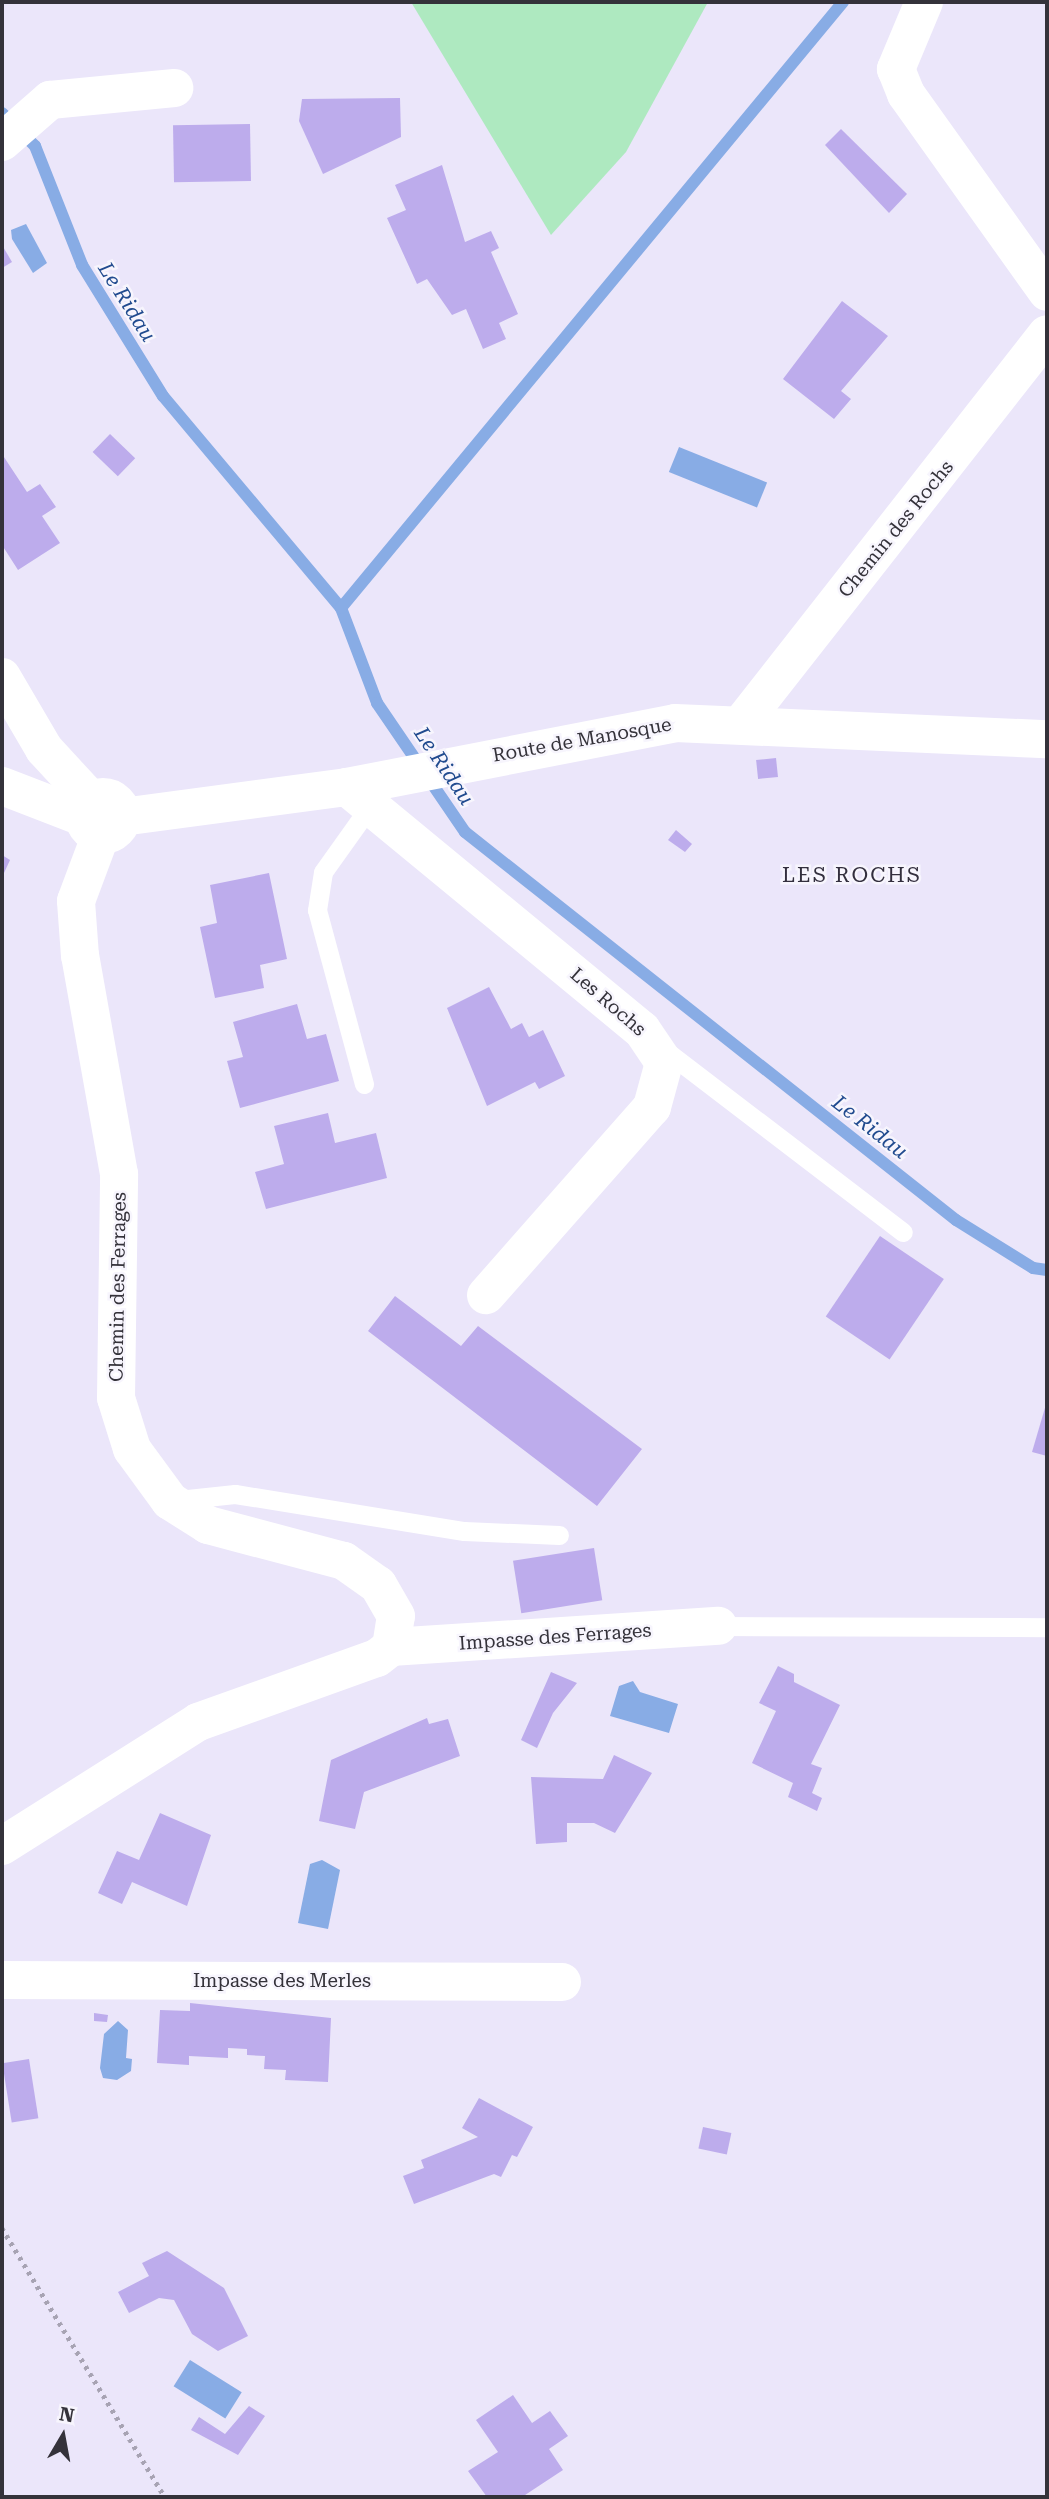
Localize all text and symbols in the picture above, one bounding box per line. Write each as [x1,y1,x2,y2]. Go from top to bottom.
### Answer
water label: Le Ridau [93,258,161,346]
street label: Chemin des Rochs [834,456,958,602]
street label: Route de Manosque [491,713,673,767]
water label: Le Ridau [409,722,479,810]
district label: LES ROCHS [783,862,921,888]
street label: Les Rochs [566,963,650,1041]
water label: Le Ridau [827,1090,913,1164]
street label: Chemin des Ferrages [105,1192,131,1382]
street label: Impasse des Ferrages [458,1619,652,1655]
street label: Impasse des Merles [193,1970,371,1992]
north arrow [28,2401,98,2471]
text: N [58,2402,76,2427]

